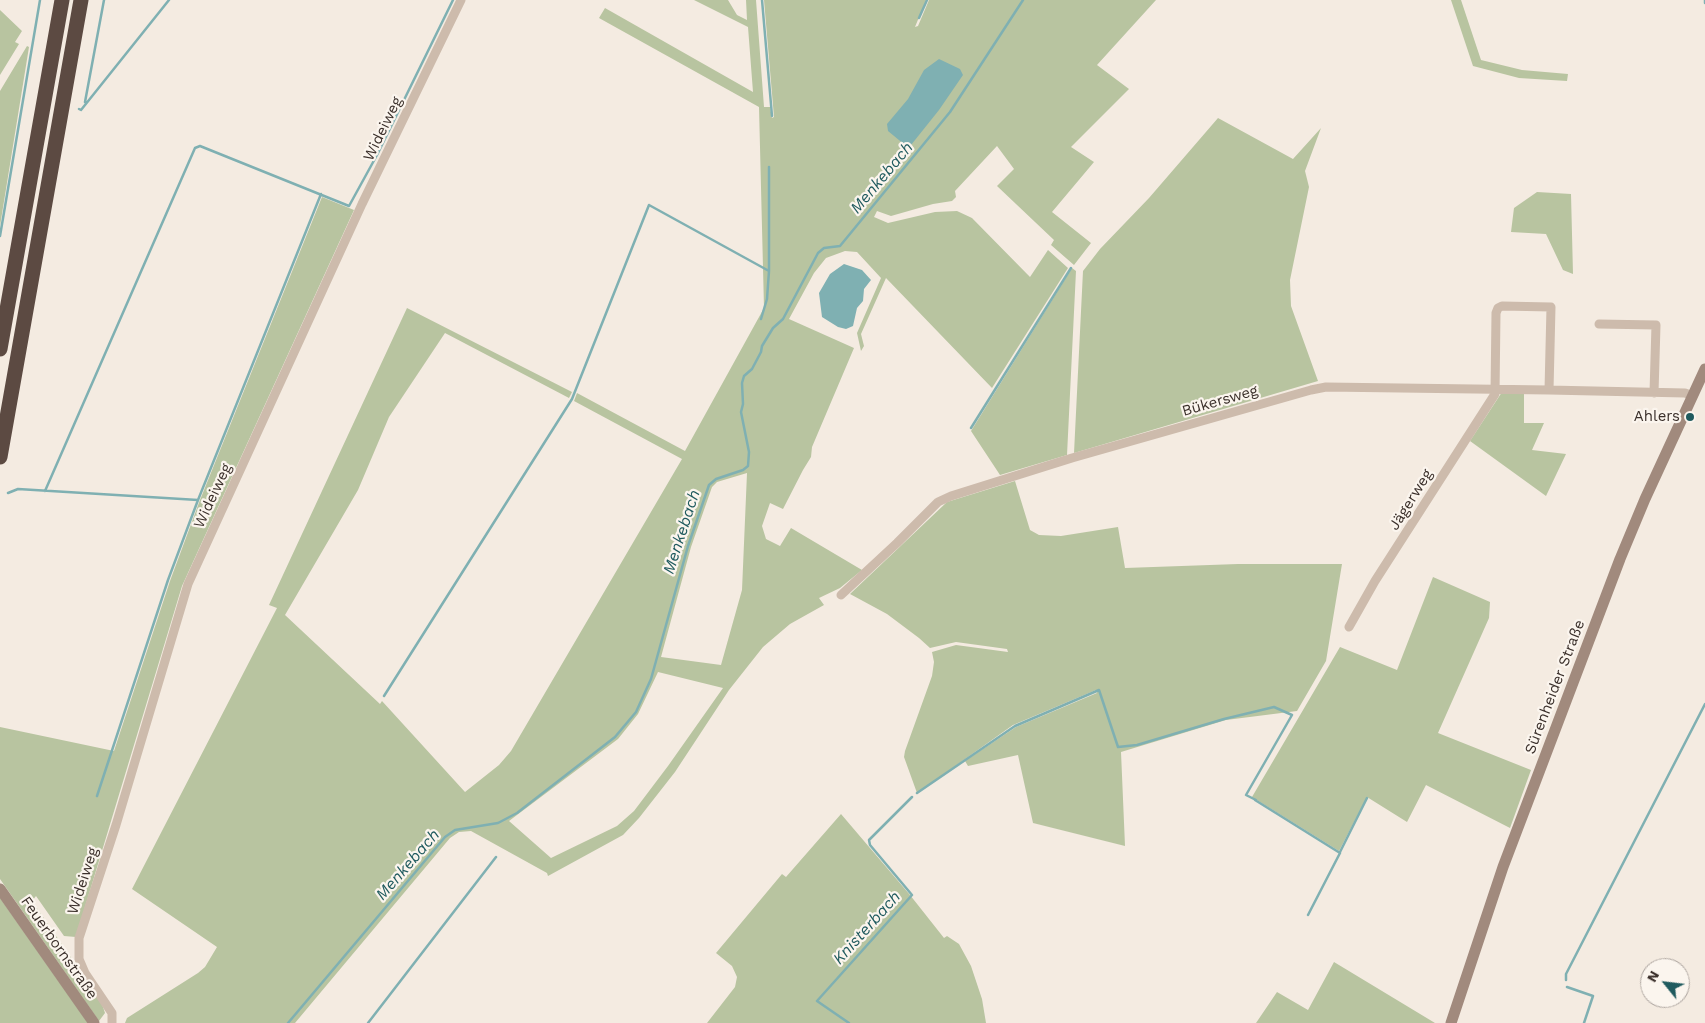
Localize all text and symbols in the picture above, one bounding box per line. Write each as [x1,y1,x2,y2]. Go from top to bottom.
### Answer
street label: Wideiweg [360,94,406,164]
water label: Menkebach [847,138,917,218]
street label: Bükersweg [1180,382,1260,420]
place label: Ahlers [1634,408,1680,426]
marker: Ahlers [1684,411,1696,423]
street label: Wideiweg [190,461,236,531]
street label: Jägerweg [1385,466,1437,534]
water label: Menkebach [659,487,705,577]
street label: Sürenheider Straße [1521,617,1589,757]
water label: Menkebach [372,826,444,904]
street label: Wideiweg [64,845,102,917]
water label: Knisterbach [829,887,905,969]
street label: Feuerbornstraße [17,893,101,1003]
north arrow [1640,958,1690,1008]
text: N [1643,968,1662,985]

